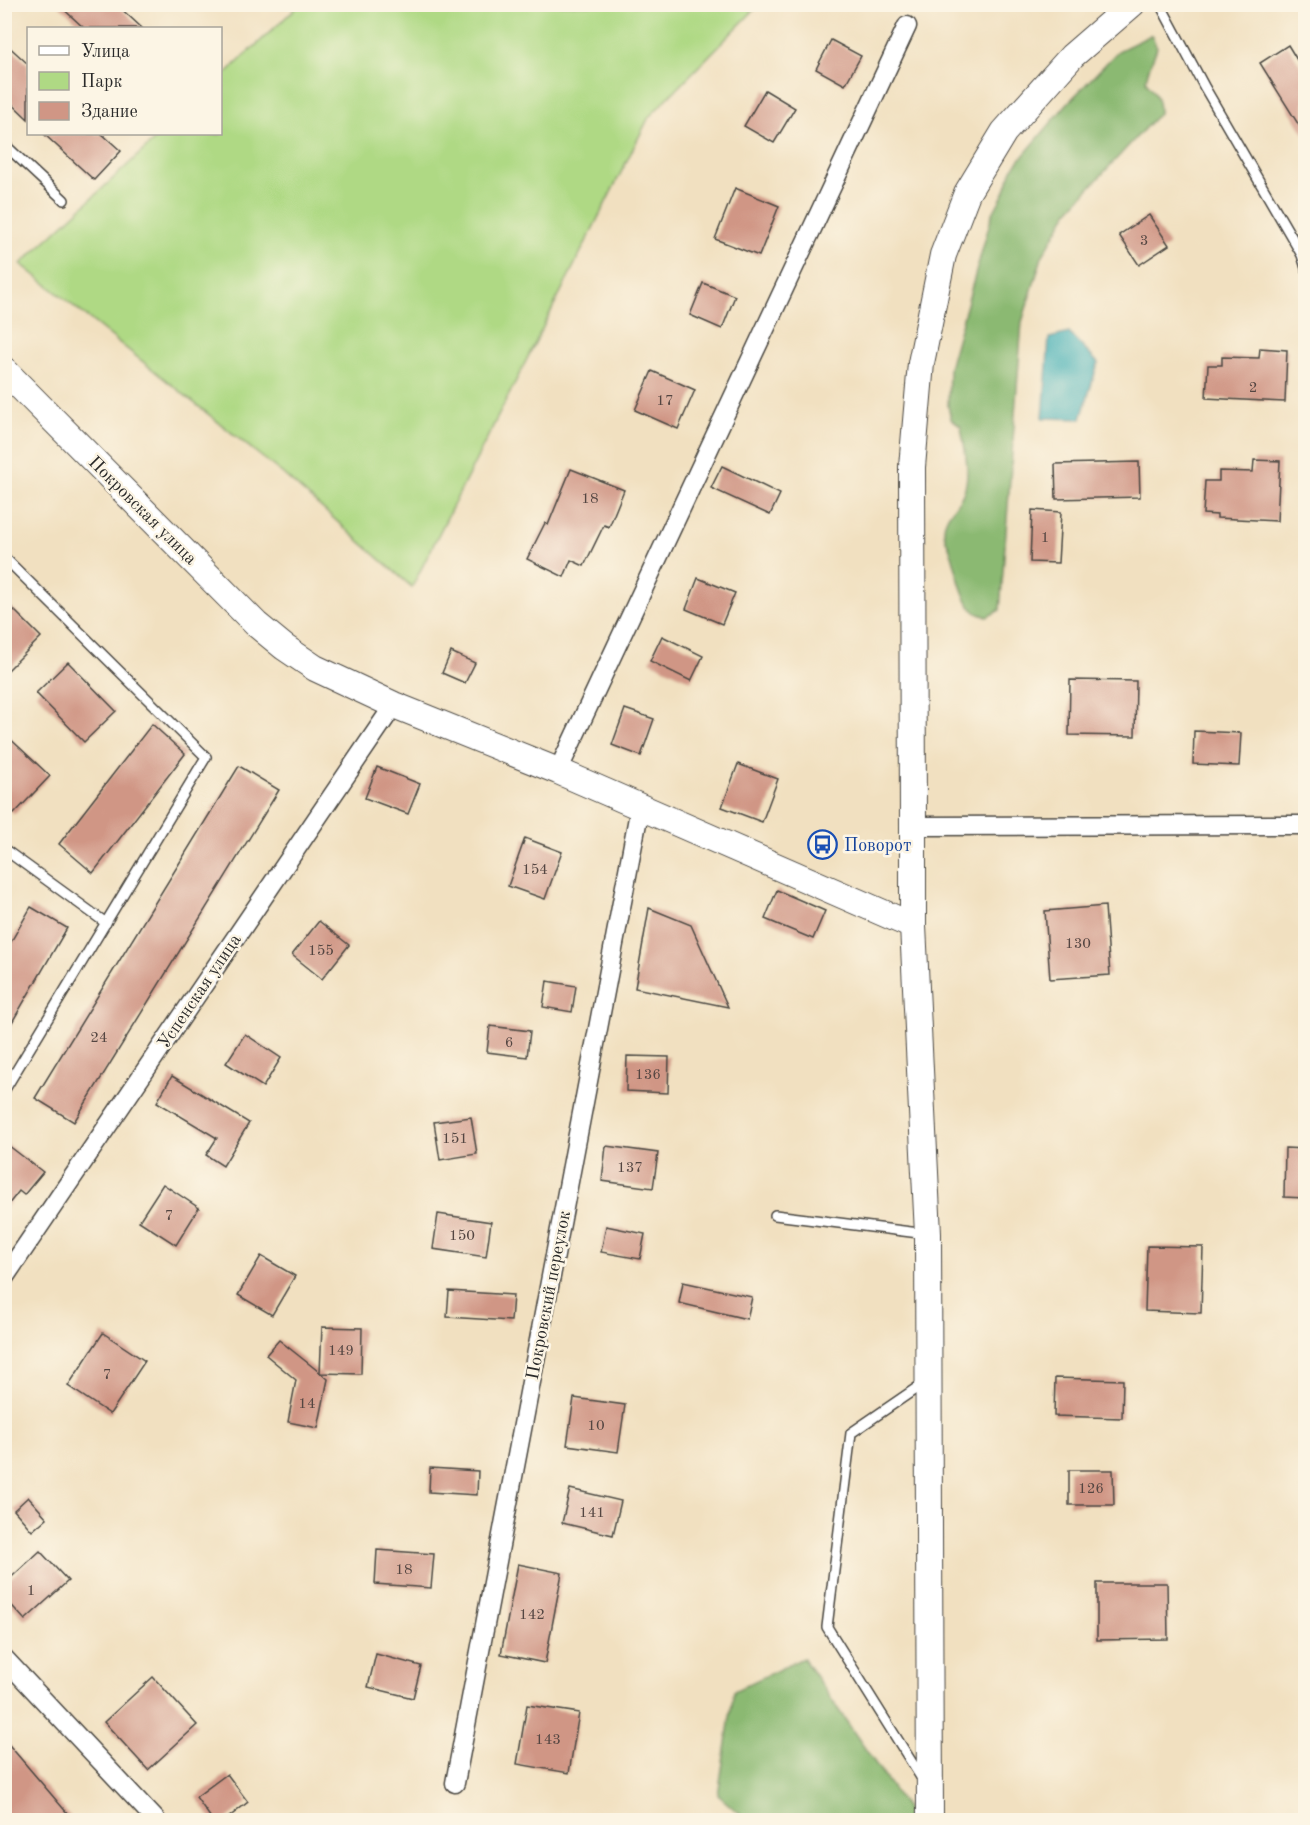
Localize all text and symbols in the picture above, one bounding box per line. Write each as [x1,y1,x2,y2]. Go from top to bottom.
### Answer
legend [27,27,222,135]
text: Улица [81,43,130,61]
text: Парк [81,73,122,91]
text: Здание [81,103,138,121]
house number: 3 [1140,234,1148,249]
house number: 2 [1249,381,1257,396]
house number: 17 [656,394,674,409]
street label: Покровская улица [85,453,200,569]
house number: 18 [581,492,599,507]
house number: 1 [1041,531,1049,546]
bus stop icon: Поворот [807,829,839,861]
place label: Поворот [844,837,911,855]
house number: 154 [522,863,548,878]
street label: Успенская улица [155,931,245,1052]
house number: 130 [1065,937,1091,952]
house number: 155 [308,944,334,959]
house number: 24 [90,1031,108,1046]
house number: 6 [505,1036,513,1051]
house number: 136 [635,1068,661,1083]
house number: 151 [442,1132,468,1147]
house number: 137 [617,1161,643,1176]
house number: 7 [165,1209,173,1224]
street label: Покровский переулок [524,1209,574,1381]
house number: 150 [449,1229,475,1244]
house number: 149 [328,1344,354,1359]
house number: 7 [103,1368,111,1383]
house number: 14 [298,1397,316,1412]
house number: 10 [587,1419,605,1434]
house number: 126 [1078,1482,1104,1497]
house number: 141 [579,1506,605,1521]
house number: 18 [395,1563,413,1578]
house number: 1 [27,1584,35,1599]
house number: 142 [519,1608,545,1623]
house number: 143 [535,1733,561,1748]

